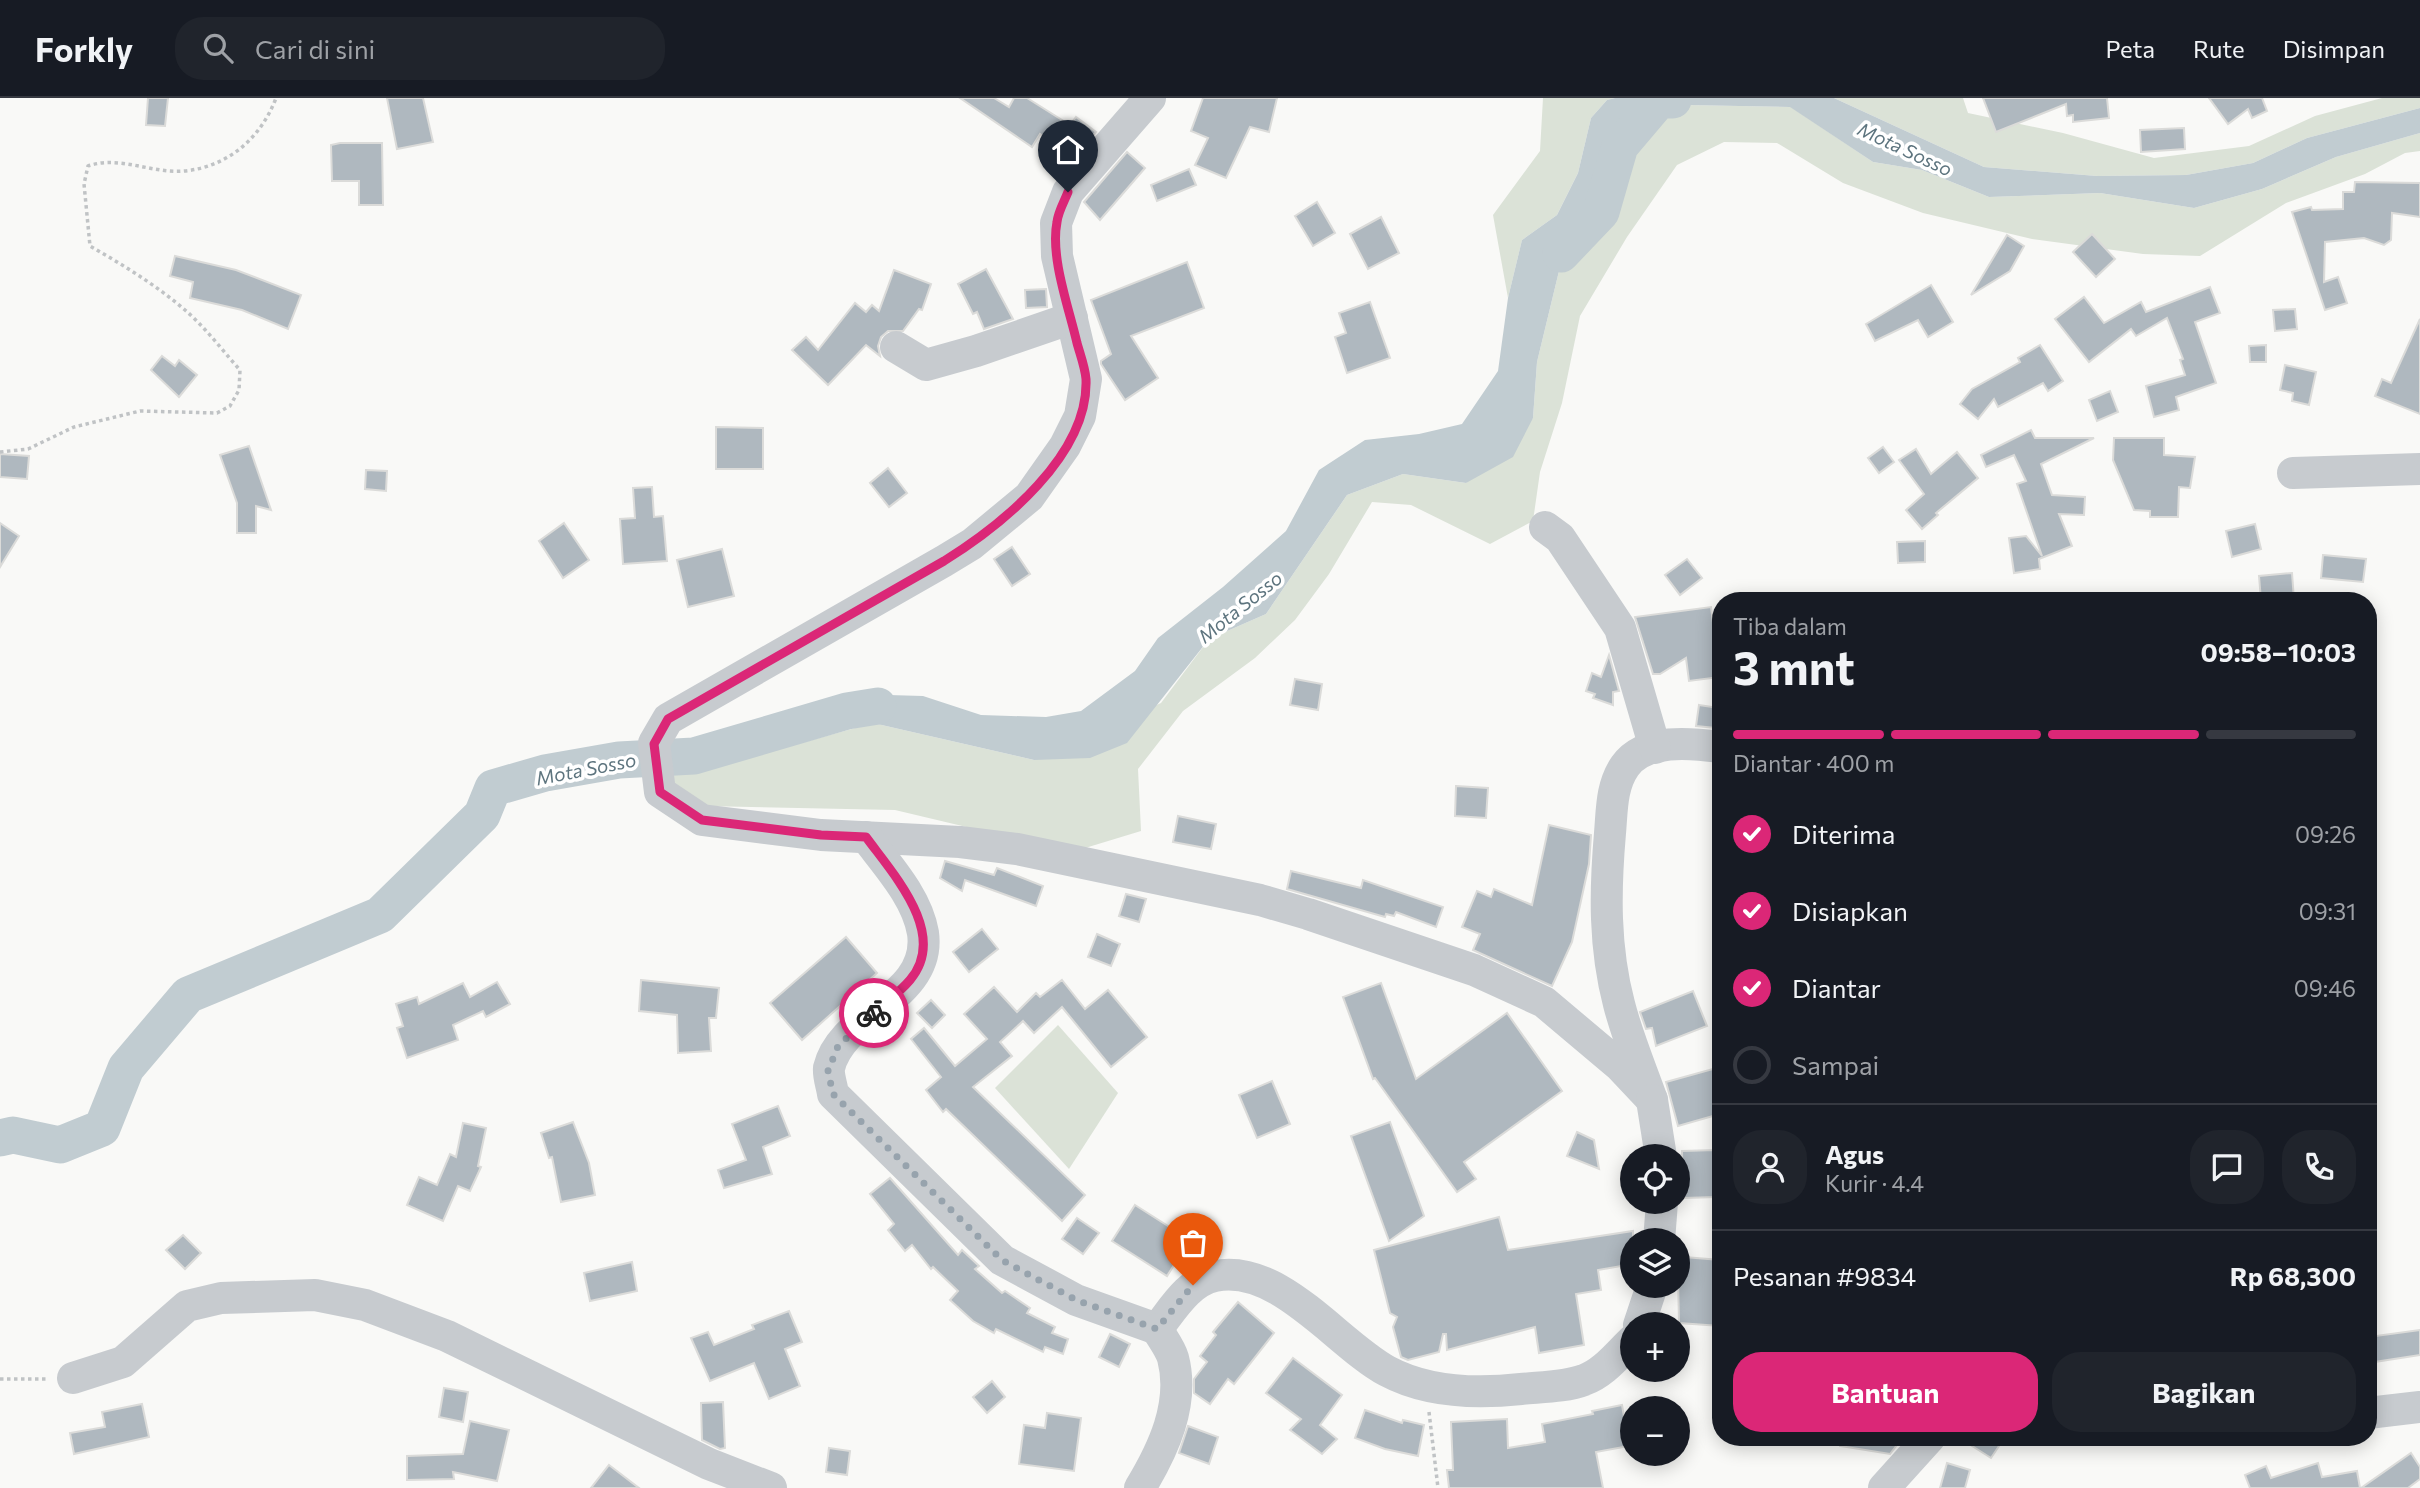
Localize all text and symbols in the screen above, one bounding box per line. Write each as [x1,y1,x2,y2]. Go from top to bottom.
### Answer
search box [175,17,665,80]
text: Forkly [35,28,133,69]
icon: search [199,29,237,67]
text: Cari di sini [255,33,375,64]
text: Peta [2105,34,2155,63]
text: Rute [2193,34,2245,63]
text: Disimpan [2283,34,2385,63]
water label: Mota Sosso [1854,117,1956,180]
pin [1038,120,1098,192]
icon: home [1049,131,1087,169]
water label: Mota Sosso [1193,566,1286,647]
text: Tiba dalam [1733,612,1847,640]
text: 09:58–10:03 [2200,636,2356,667]
text: 3 mnt [1733,638,1855,694]
water label: Mota Sosso [534,748,638,789]
text: Diantar · 400 m [1733,749,1894,777]
icon: check [1733,815,1771,853]
text: Diterima [1792,818,1895,849]
text: 09:26 [2295,820,2356,848]
icon: check [1733,892,1771,930]
text: Disiapkan [1792,895,1908,926]
text: 09:31 [2299,897,2356,925]
icon: check [1733,969,1771,1007]
text: Diantar [1792,972,1881,1003]
text: 09:46 [2294,974,2356,1002]
courier [839,978,909,1048]
icon: bike [855,994,893,1032]
text: Sampai [1792,1049,1879,1080]
button: person [1733,1130,1807,1204]
button: chat [2190,1130,2264,1204]
button: phone [2282,1130,2356,1204]
text: Agus [1825,1138,1884,1169]
map controls [1620,1144,1690,1466]
button: locate [1620,1144,1690,1214]
text: Kurir · 4.4 [1825,1169,1924,1197]
pin [1163,1213,1223,1285]
icon: bag [1174,1224,1212,1262]
button: layers [1620,1228,1690,1298]
text: Pesanan #9834 [1733,1260,1916,1291]
text: Rp 68,300 [2230,1260,2356,1291]
button: + [1620,1312,1690,1382]
button: Bantuan [1733,1352,2038,1432]
button: Bagikan [2052,1352,2356,1432]
button: − [1620,1396,1690,1466]

